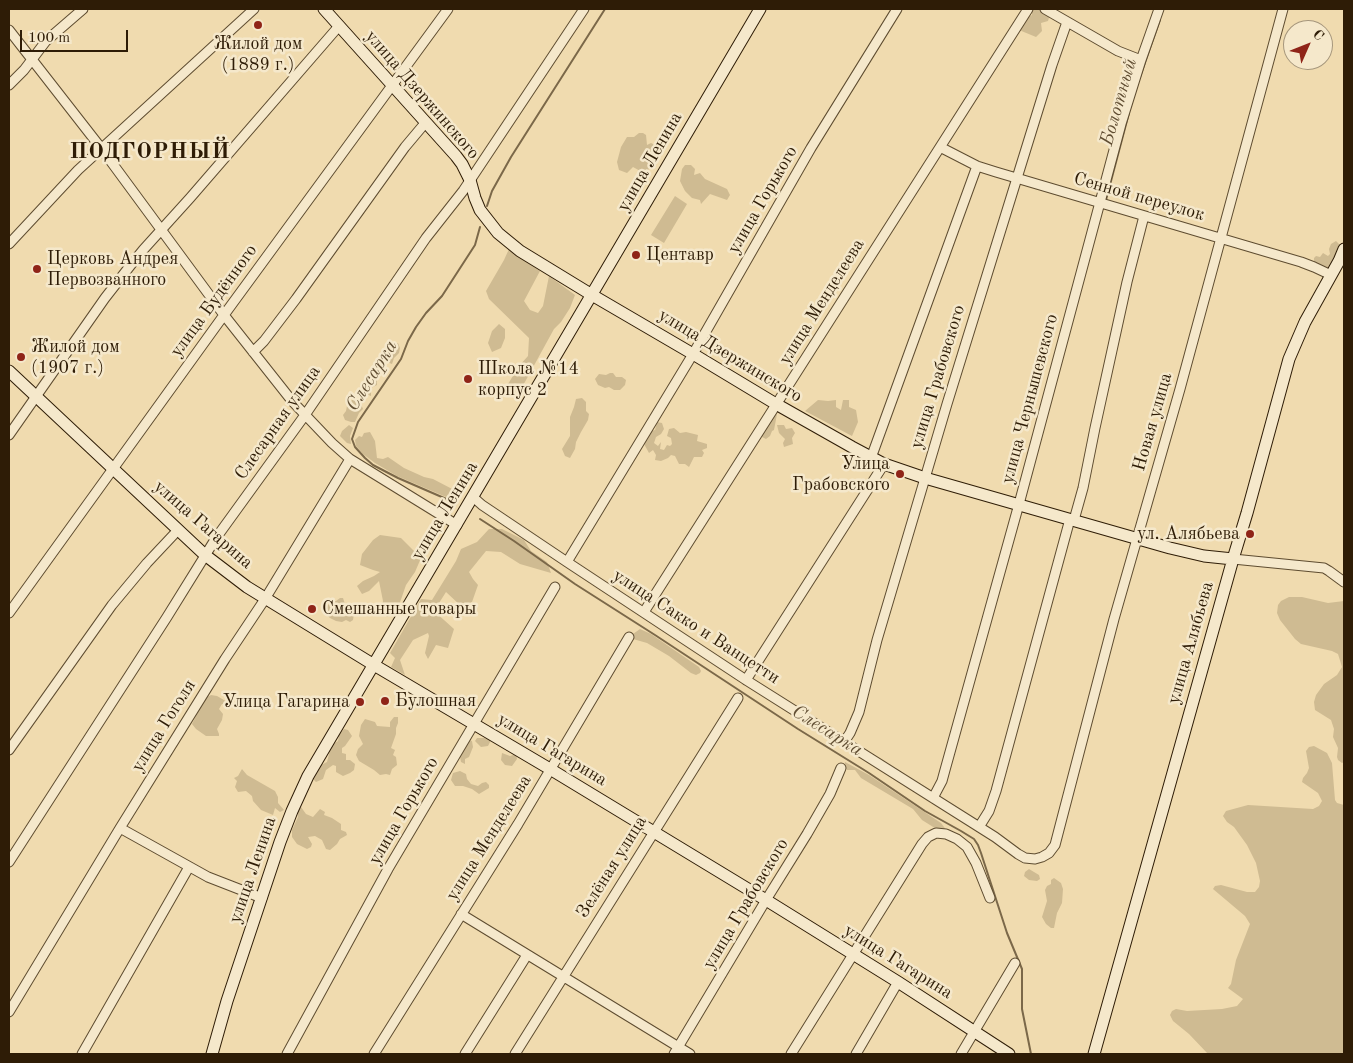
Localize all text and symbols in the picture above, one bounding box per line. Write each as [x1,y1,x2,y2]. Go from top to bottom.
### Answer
marker: Жилой дом (1889 г.) [252,19,264,31]
scale bar [22,20,130,52]
north arrow [1283,20,1333,70]
street label: улица Дзержинского [360,26,484,164]
text: С [1310,27,1326,43]
text: 100 m [28,31,70,46]
place label: Жилой дом (1889 г.) [214,33,302,76]
water label: Болотный [1096,56,1142,148]
street label: улица Ленина [613,108,687,216]
district label: ПОДГОРНЫЙ [68,139,232,165]
street label: улица Горького [723,142,803,258]
street label: Сенной переулок [1071,168,1207,226]
street label: улица Менделеева [775,235,869,369]
street label: улица Будённого [166,240,262,362]
place label: Центавр [646,244,714,266]
place label: Церковь Андрея Первозванного [47,248,178,290]
marker: Центавр [630,249,642,261]
marker: Церковь Андрея Первозванного [31,263,43,275]
street label: улица Грабовского [906,303,970,451]
street label: улица Дзержинского [654,305,806,407]
street label: улица Чернышевского [997,312,1063,486]
place label: Жилой дом (1907 г.) [31,336,120,378]
water label: Слесарка [341,336,403,416]
marker: Жилой дом (1907 г.) [15,351,27,363]
place label: Школа №14 корпус 2 [478,358,579,400]
street label: Слесарная улица [231,362,325,484]
street label: Новая улица [1129,370,1177,474]
marker: Школа №14 корпус 2 [462,373,474,385]
place label: Улица Грабовского [792,453,890,496]
street label: улица Ленина [407,458,483,564]
marker: Улица Грабовского [894,468,906,480]
street label: улица Гагарина [149,476,257,574]
place label: ул. Алябьева [1137,523,1240,545]
marker: ул. Алябьева [1244,528,1256,540]
street label: улица Сакко и Ванцетти [608,565,784,689]
street label: улица Алябьева [1163,579,1219,707]
place label: Смешанные товары [322,598,476,620]
marker: Смешанные товары [306,603,318,615]
street label: улица Гоголя [127,676,201,776]
place label: Булошная [395,690,476,712]
place label: Улица Гагарина [223,691,350,713]
marker: Булошная [379,695,391,707]
marker: Улица Гагарина [354,696,366,708]
water label: Слесарка [787,700,867,762]
street label: улица Гагарина [493,709,611,791]
street label: улица Горького [364,753,444,869]
street label: улица Менделеева [442,771,536,905]
street label: Зелёная улица [572,812,652,922]
street label: улица Ленина [225,814,281,926]
street label: улица Грабовского [698,835,794,973]
street label: улица Гагарина [839,920,957,1004]

